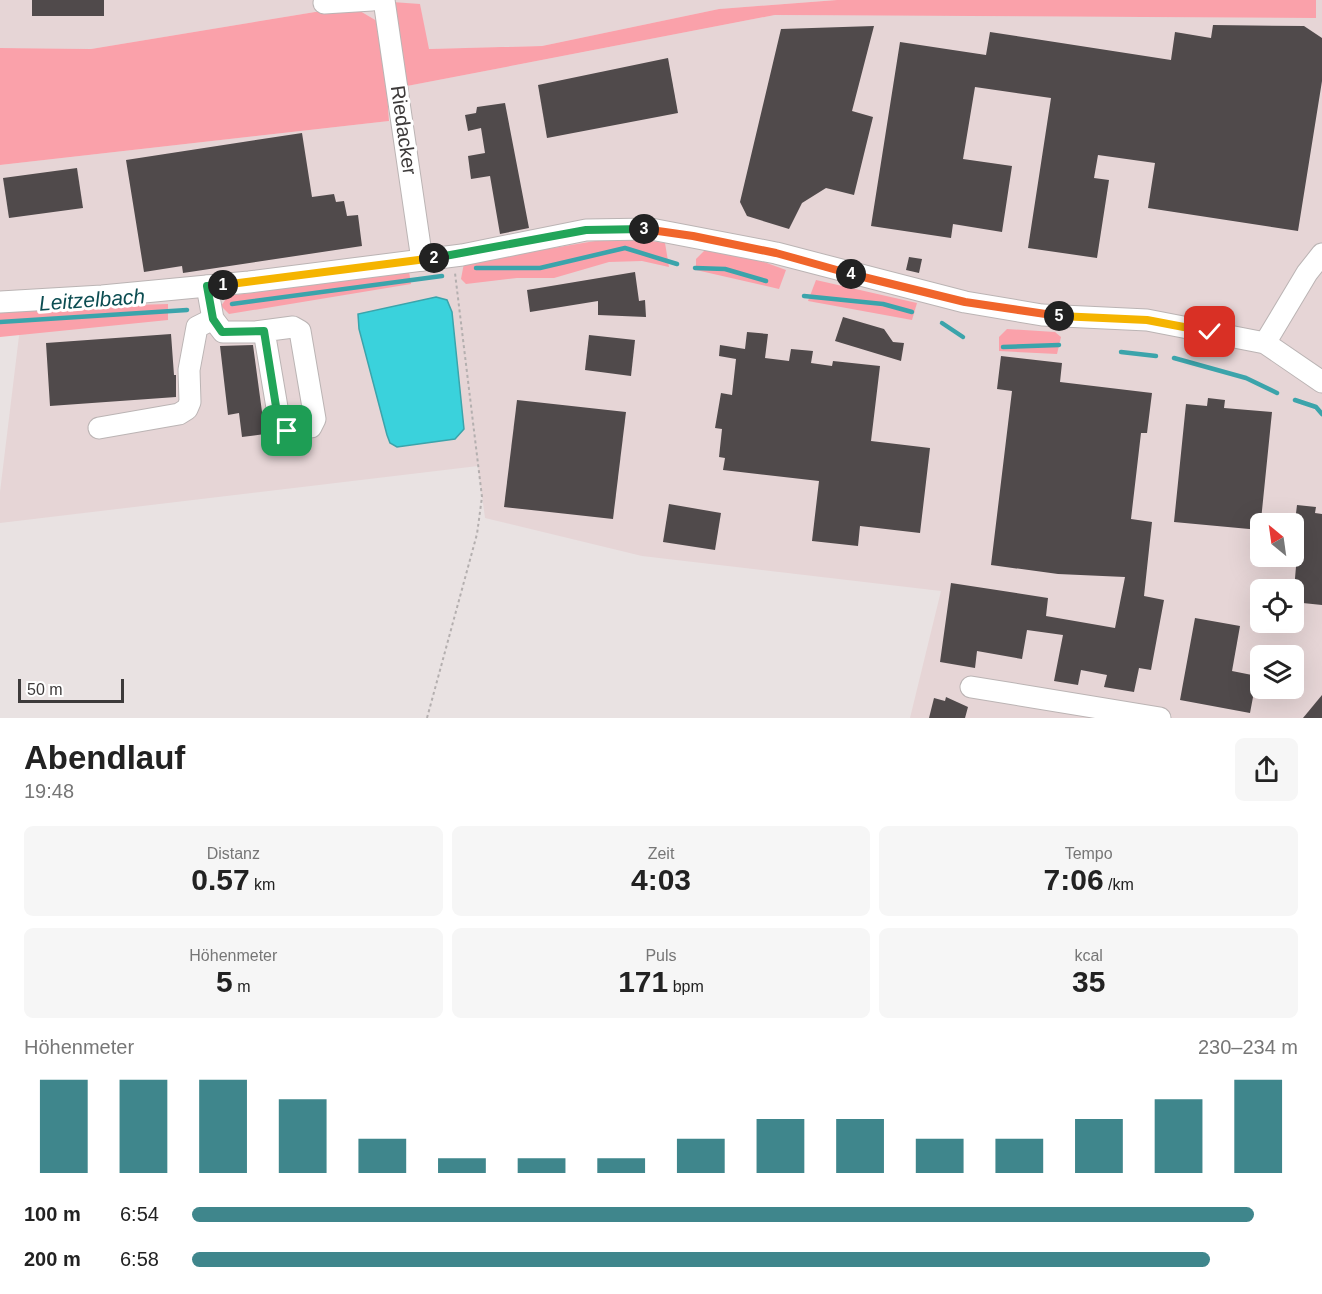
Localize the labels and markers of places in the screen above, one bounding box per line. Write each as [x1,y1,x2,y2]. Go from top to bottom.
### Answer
pin: 3 [629,214,659,244]
pin: 2 [419,243,449,273]
pin: 4 [836,259,866,289]
pin: 1 [208,270,238,300]
pin: 5 [1044,301,1074,331]
pin [1184,306,1235,357]
pin [261,405,312,456]

